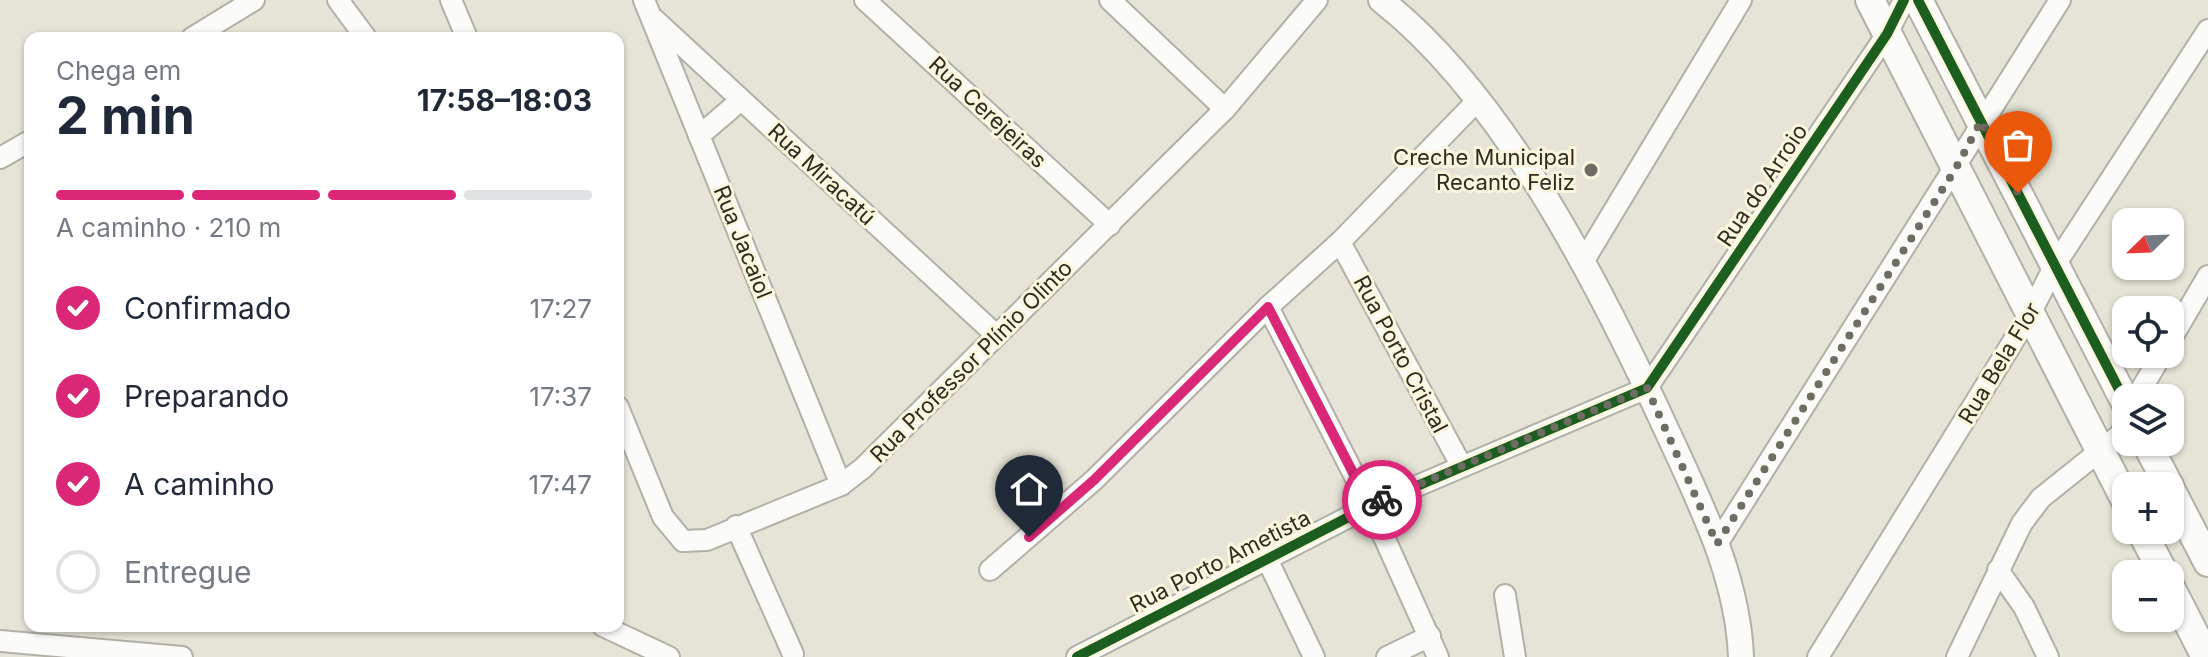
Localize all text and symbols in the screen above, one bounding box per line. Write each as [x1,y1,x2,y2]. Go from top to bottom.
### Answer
street label: Rua Cerejeiras [924,51,1052,173]
text: Chega em [56,55,181,86]
text: 17:58–18:03 [417,82,592,118]
text: 2 min [56,84,195,147]
pin [1984,111,2052,193]
street label: Rua Miracatú [763,118,881,230]
street label: Rua do Arroio [1712,119,1812,251]
icon: bag [1996,123,2040,167]
place label: Creche Municipal Recanto Feliz [1393,144,1575,195]
marker: Creche Municipal Recanto Feliz [1582,161,1600,179]
street label: Rua Jacaiol [709,182,777,302]
north arrow [2112,208,2184,280]
map controls [2112,208,2184,632]
text: A caminho · 210 m [56,212,281,243]
street label: Rua Professor Plínio Olinto [865,255,1077,467]
street label: Rua Porto Cristal [1349,271,1453,437]
icon: check [56,286,100,330]
text: Confirmado [124,290,291,326]
text: 17:27 [530,293,592,324]
button: locate [2112,296,2184,368]
street label: Rua Bela Flor [1953,298,2045,428]
icon: check [56,374,100,418]
text: Preparando [124,378,289,414]
text: 17:37 [529,381,592,412]
button: layers [2112,384,2184,456]
pin [995,455,1063,537]
courier [1342,460,1422,540]
icon: check [56,462,100,506]
text: A caminho [124,466,274,502]
icon: home [1007,467,1051,511]
text: 17:47 [529,469,592,500]
button: + [2112,472,2184,544]
icon: bike [1360,478,1404,522]
street label: Rua Porto Ametista [1125,504,1315,618]
text: Entregue [124,554,252,590]
button: − [2112,560,2184,632]

